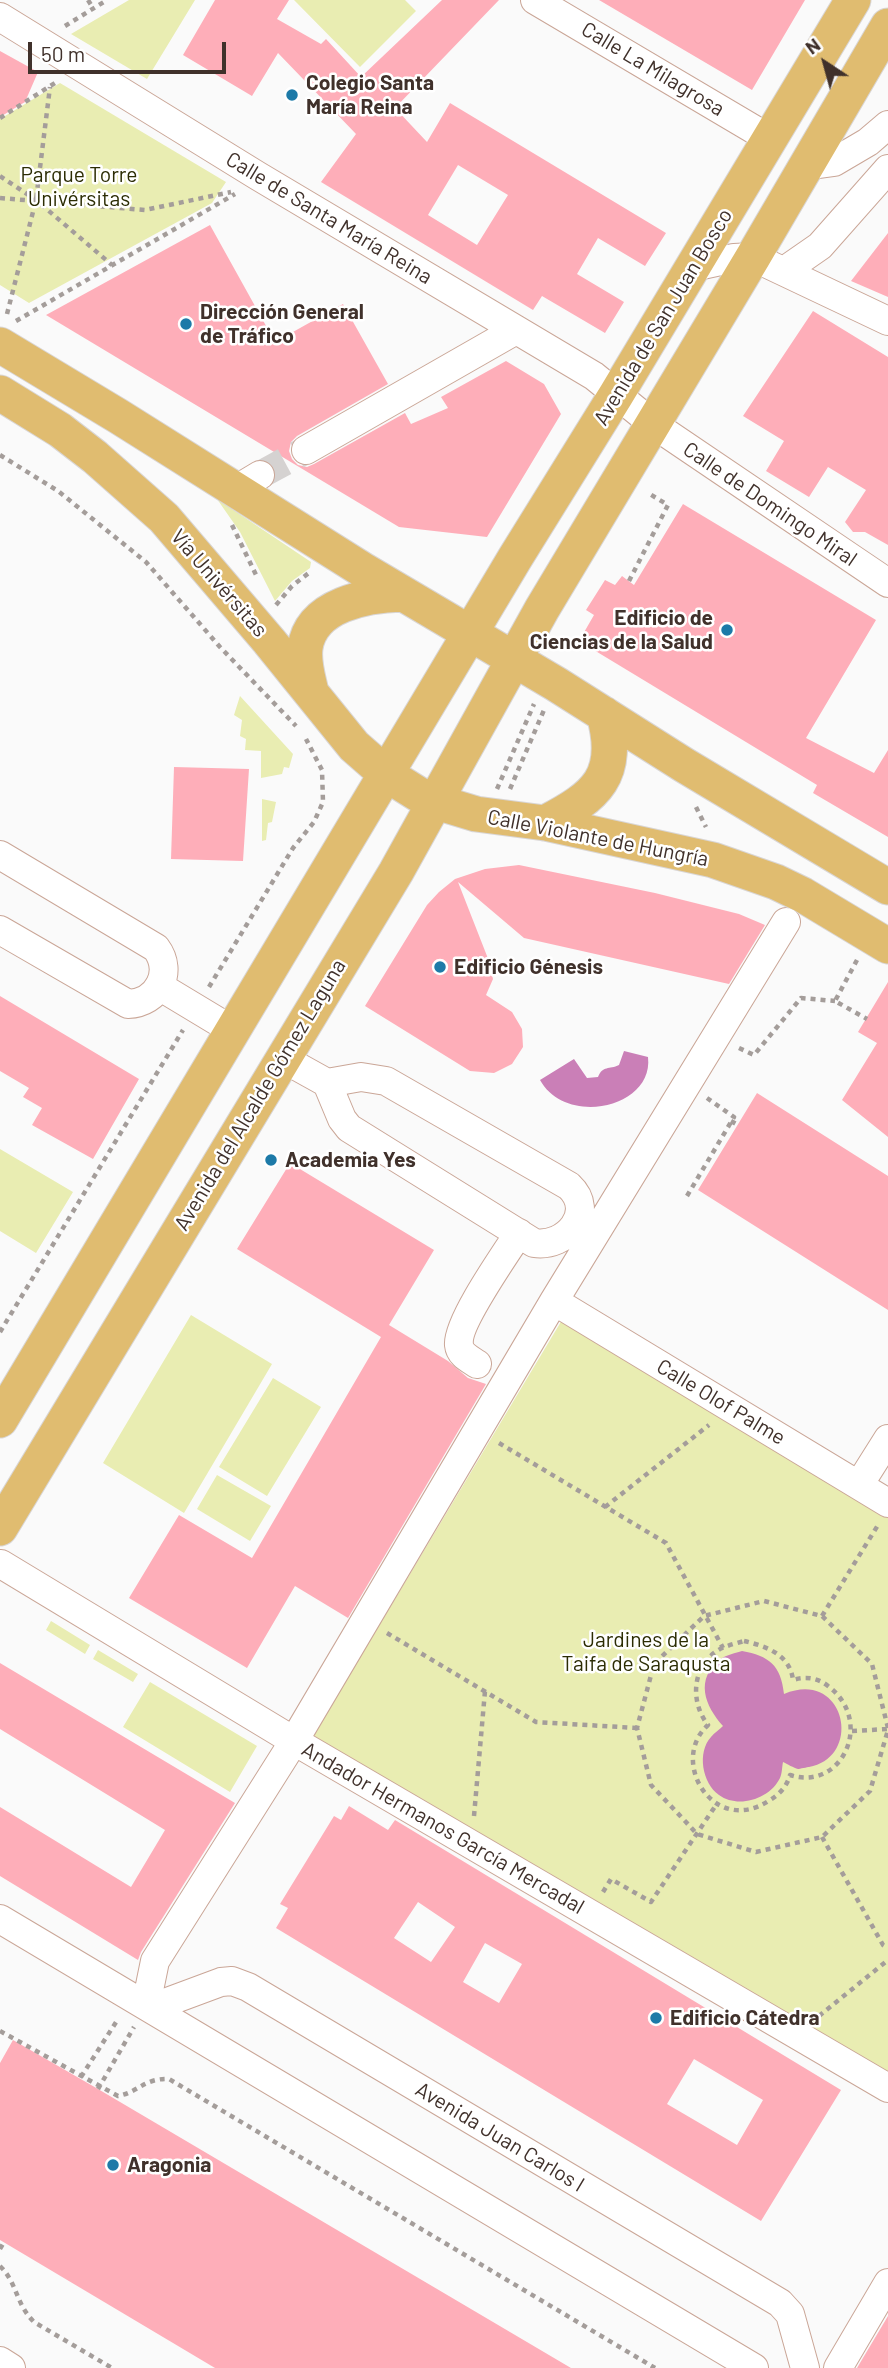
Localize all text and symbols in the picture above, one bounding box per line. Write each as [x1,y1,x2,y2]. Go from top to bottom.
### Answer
street label: Calle La Milagrosa [577,16,729,122]
scale bar [32,28,229,72]
north arrow [790,28,860,98]
text: N [800,33,824,59]
text: 50 m [41,41,85,66]
place label: Colegio Santa María Reina [306,70,434,120]
marker: Colegio Santa María Reina [284,87,300,103]
street label: Calle de Santa María Reina [221,146,437,290]
park label: Parque Torre Univérsitas [20,162,138,212]
street label: Avenida de San Juan Bosco [588,204,738,430]
place label: Dirección General de Tráfico [200,299,364,349]
marker: Dirección General de Tráfico [178,316,194,332]
street label: Calle de Domingo Miral [678,436,862,572]
street label: Vía Univérsitas [165,524,273,642]
place label: Edificio de Ciencias de la Salud [530,605,713,655]
marker: Edificio de Ciencias de la Salud [719,622,735,638]
street label: Calle Violante de Hungría [485,804,711,872]
place label: Edificio Génesis [454,954,603,980]
street label: Avenida del Alcalde Gómez Laguna [169,955,351,1235]
marker: Edificio Génesis [432,959,448,975]
place label: Academia Yes [285,1147,416,1173]
marker: Academia Yes [263,1152,279,1168]
street label: Calle Olof Palme [652,1354,790,1450]
park label: Jardines de la Taifa de Saraqusta [561,1627,731,1677]
street label: Andador Hermanos García Mercadal [297,1737,589,1919]
place label: Edificio Cátedra [670,2005,819,2031]
marker: Edificio Cátedra [648,2010,664,2026]
street label: Avenida Juan Carlos I [411,2077,589,2197]
place label: Aragonia [127,2152,211,2178]
marker: Aragonia [105,2157,121,2173]

